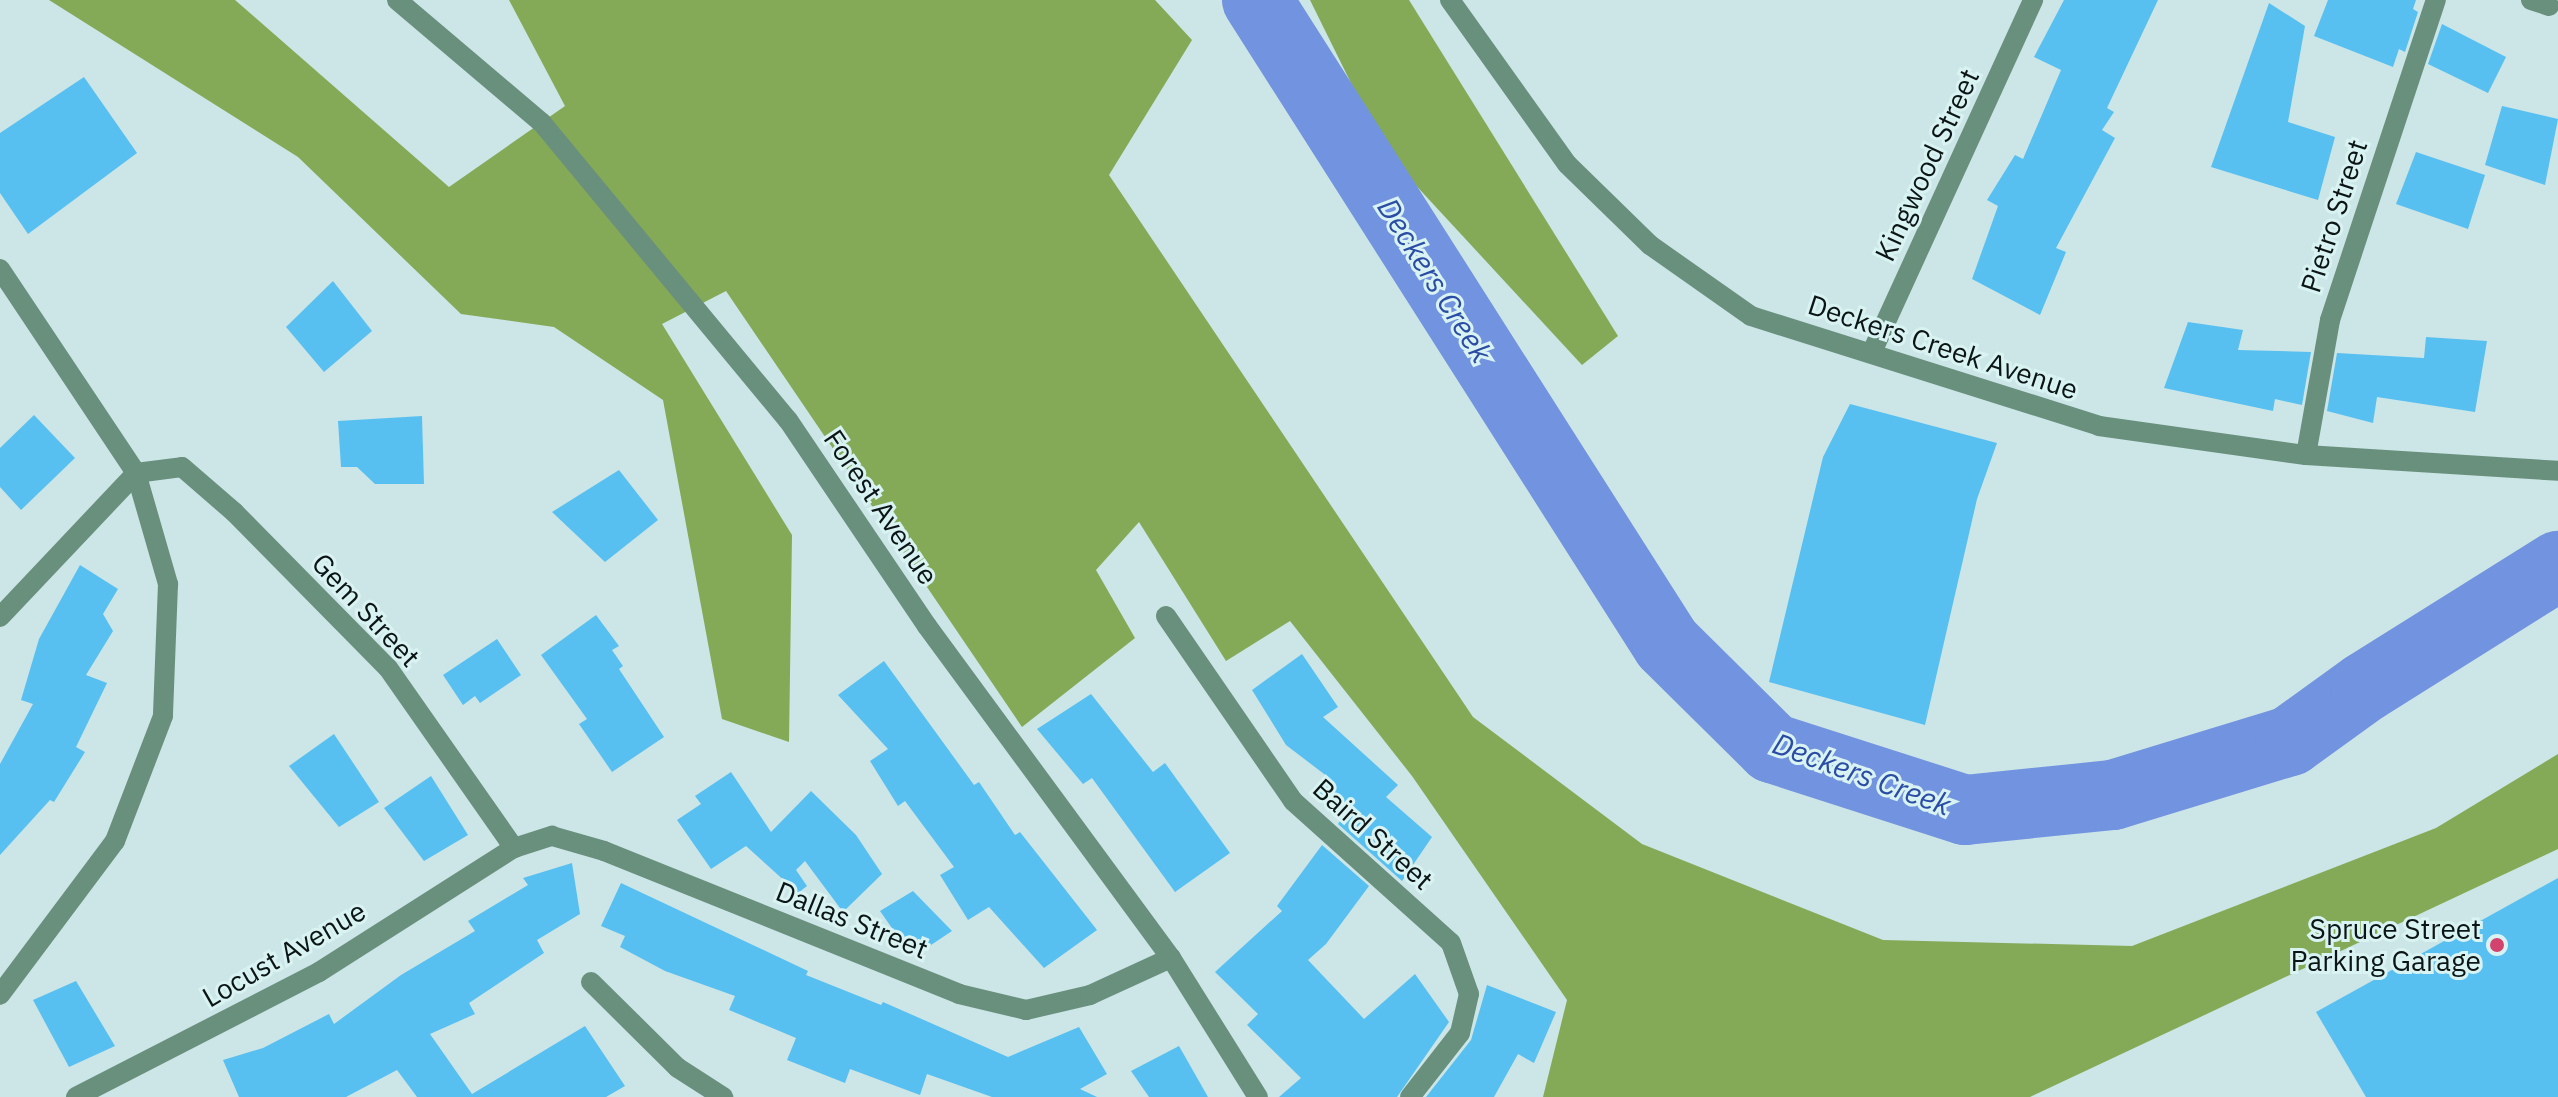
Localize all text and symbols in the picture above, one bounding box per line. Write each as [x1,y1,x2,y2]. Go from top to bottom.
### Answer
street label: Kingwood Street [1868,64,1986,266]
street label: Pietro Street [2294,135,2374,297]
water label: Deckers Creek [1370,191,1500,369]
street label: Deckers Creek Avenue [1804,288,2082,406]
street label: Forest Avenue [817,423,945,591]
street label: Gem Street [305,546,427,674]
water label: Deckers Creek [1768,725,1956,823]
street label: Baird Street [1306,771,1440,897]
street label: Dallas Street [771,874,933,966]
street label: Locust Avenue [196,894,372,1014]
place label: Spruce Street Parking Garage [2291,912,2481,978]
marker: Spruce Street Parking Garage [2488,936,2506,954]

